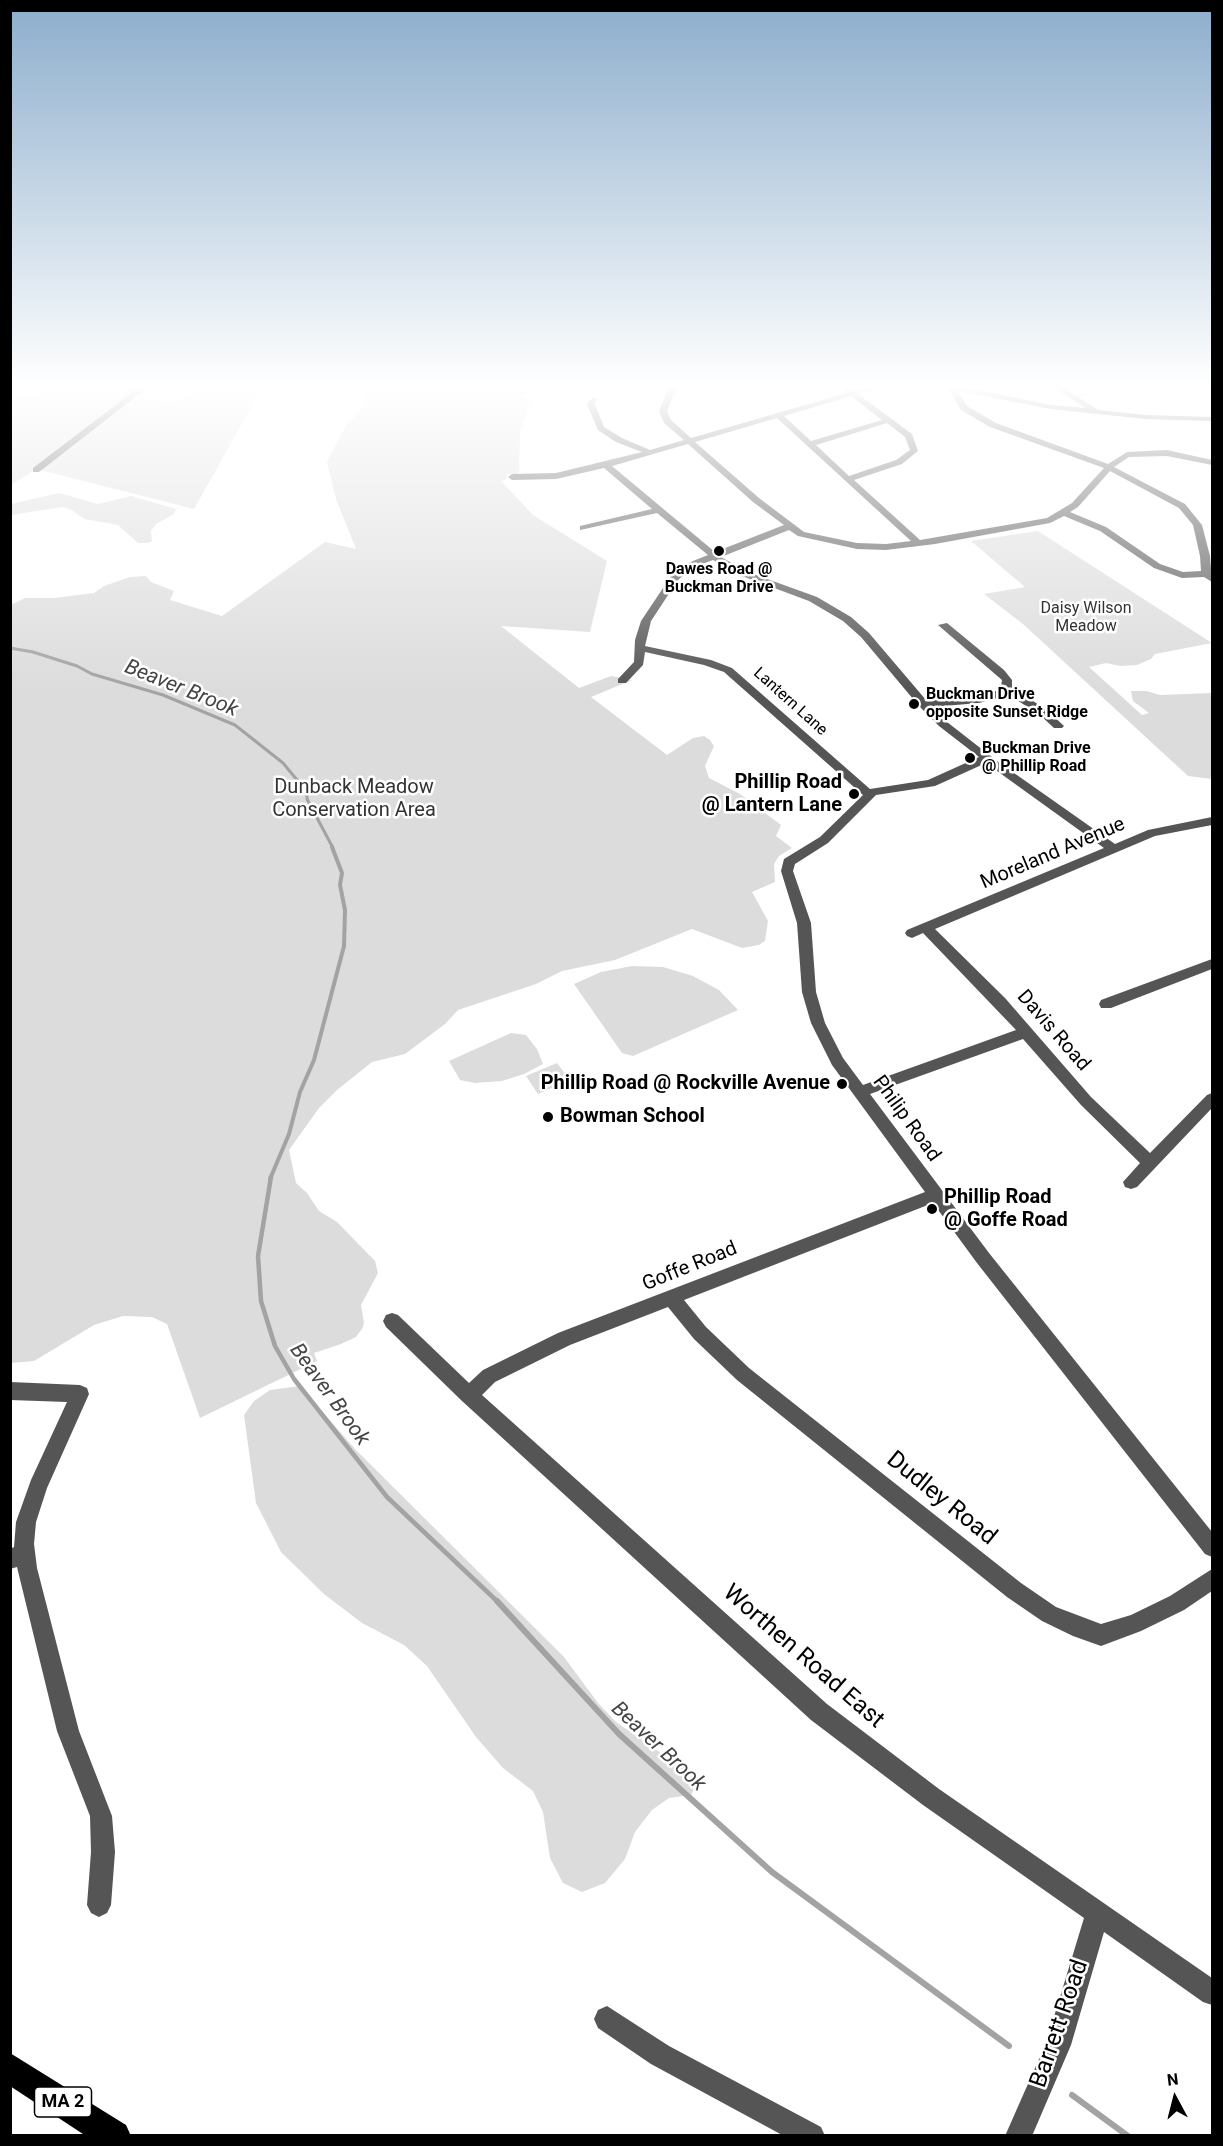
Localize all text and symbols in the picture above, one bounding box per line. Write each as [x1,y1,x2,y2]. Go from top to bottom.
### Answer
marker: Dawes Road @ Buckman Drive [712,544,726,558]
place label: Dawes Road @ Buckman Drive [665,560,773,598]
park label: Daisy Wilson Meadow [1040,599,1132,637]
water label: Beaver Brook [121,655,241,723]
street label: Lantern Lane [749,664,831,740]
place label: Buckman Drive opposite Sunset Ridge [926,685,1088,723]
marker: Buckman Drive opposite Sunset Ridge [907,697,921,711]
place label: Buckman Drive @ Phillip Road [982,739,1091,777]
marker: Buckman Drive @ Phillip Road [963,751,977,765]
place label: Phillip Road @ Lantern Lane [702,771,842,818]
park label: Dunback Meadow Conservation Area [272,776,436,823]
marker: Phillip Road @ Lantern Lane [847,787,861,801]
street label: Moreland Avenue [977,813,1129,895]
street label: Davis Road [1011,986,1095,1076]
street label: Philip Road [867,1071,945,1167]
place label: Phillip Road @ Rockville Avenue [541,1072,830,1096]
marker: Phillip Road @ Rockville Avenue [835,1077,849,1091]
place label: Bowman School [560,1105,705,1129]
marker: Bowman School [541,1110,555,1124]
place label: Phillip Road @ Goffe Road [944,1186,1068,1233]
marker: Phillip Road @ Goffe Road [925,1202,939,1216]
street label: Goffe Road [639,1237,741,1297]
water label: Beaver Brook [284,1339,374,1451]
street label: Dudley Road [880,1446,1002,1552]
street label: Worthen Road East [716,1579,890,1735]
water label: Beaver Brook [606,1697,710,1797]
street label: Barrett Road [1025,1956,1095,2092]
north arrow [1145,2068,1205,2128]
text: N [1166,2070,1180,2090]
road number: MA 2 [34,2087,92,2117]

